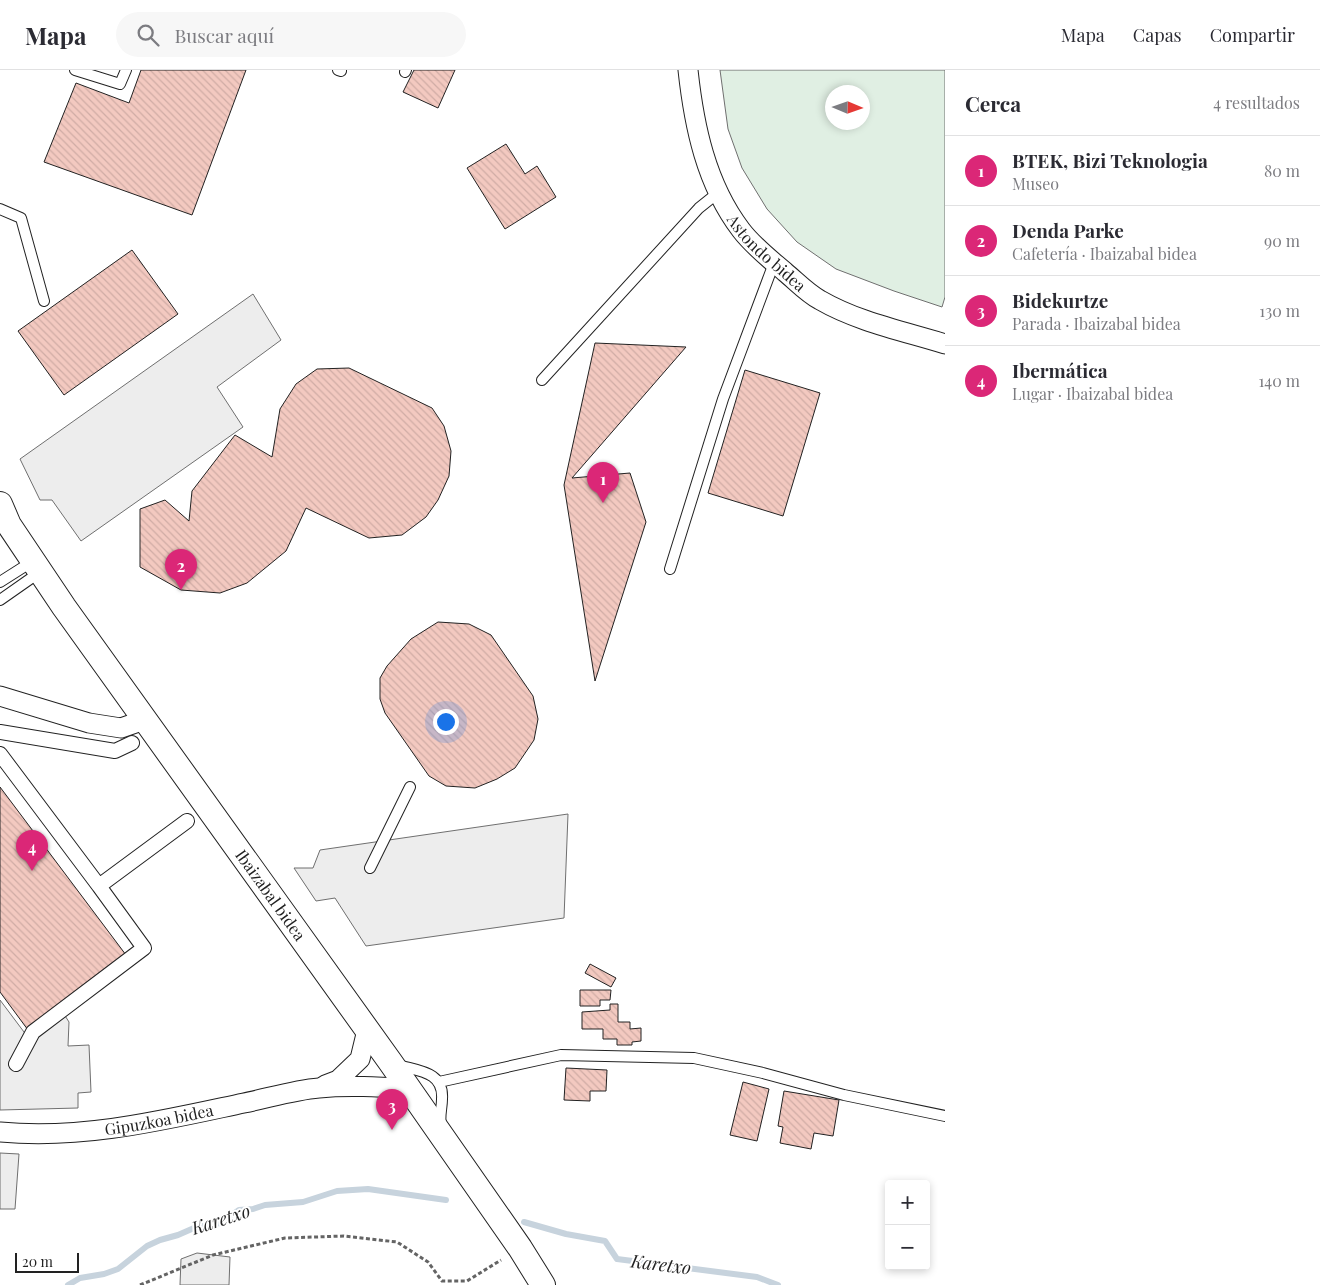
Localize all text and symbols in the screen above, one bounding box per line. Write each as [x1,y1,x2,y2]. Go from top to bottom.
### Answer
search box [116,12,466,57]
text: Mapa [25,19,86,51]
icon: search [134,21,162,49]
text: Buscar aquí [174,22,274,48]
text: Mapa [1061,23,1105,47]
text: Capas [1133,23,1182,47]
text: Compartir [1210,23,1295,47]
north arrow [825,85,870,130]
text: Cerca [965,89,1021,117]
text: 4 resultados [1213,92,1300,113]
text: BTEK, Bizi Teknologia [1012,147,1208,173]
text: 1 [978,160,984,181]
text: 80 m [1264,160,1300,181]
text: Museo [1012,173,1059,194]
street label: Astondo bidea [722,209,811,296]
text: Denda Parke [1012,217,1124,243]
text: 2 [977,230,985,251]
text: 90 m [1264,230,1300,251]
text: Cafetería · Ibaizabal bidea [1012,243,1197,264]
text: Bidekurtze [1012,287,1108,313]
text: 3 [977,300,985,321]
text: 130 m [1259,300,1300,321]
text: Parada · Ibaizabal bidea [1012,313,1181,334]
text: Ibermática [1012,357,1108,383]
text: 4 [977,370,985,391]
text: 140 m [1258,370,1300,391]
text: Lugar · Ibaizabal bidea [1012,383,1173,404]
pin: 1 [587,462,619,503]
pin: 2 [165,549,197,590]
your location [433,709,459,735]
pin: 4 [16,830,48,871]
street label: Ibaizabal bidea [231,845,311,944]
pin: 3 [376,1089,408,1130]
street label: Gipuzkoa bidea [103,1099,215,1139]
map controls [885,1180,930,1270]
button: + [885,1180,930,1225]
water label: Karetxo [187,1198,253,1240]
button: − [885,1225,930,1270]
water label: Karetxo [629,1248,693,1280]
scale bar [15,1250,79,1273]
text: 20 m [22,1252,53,1271]

